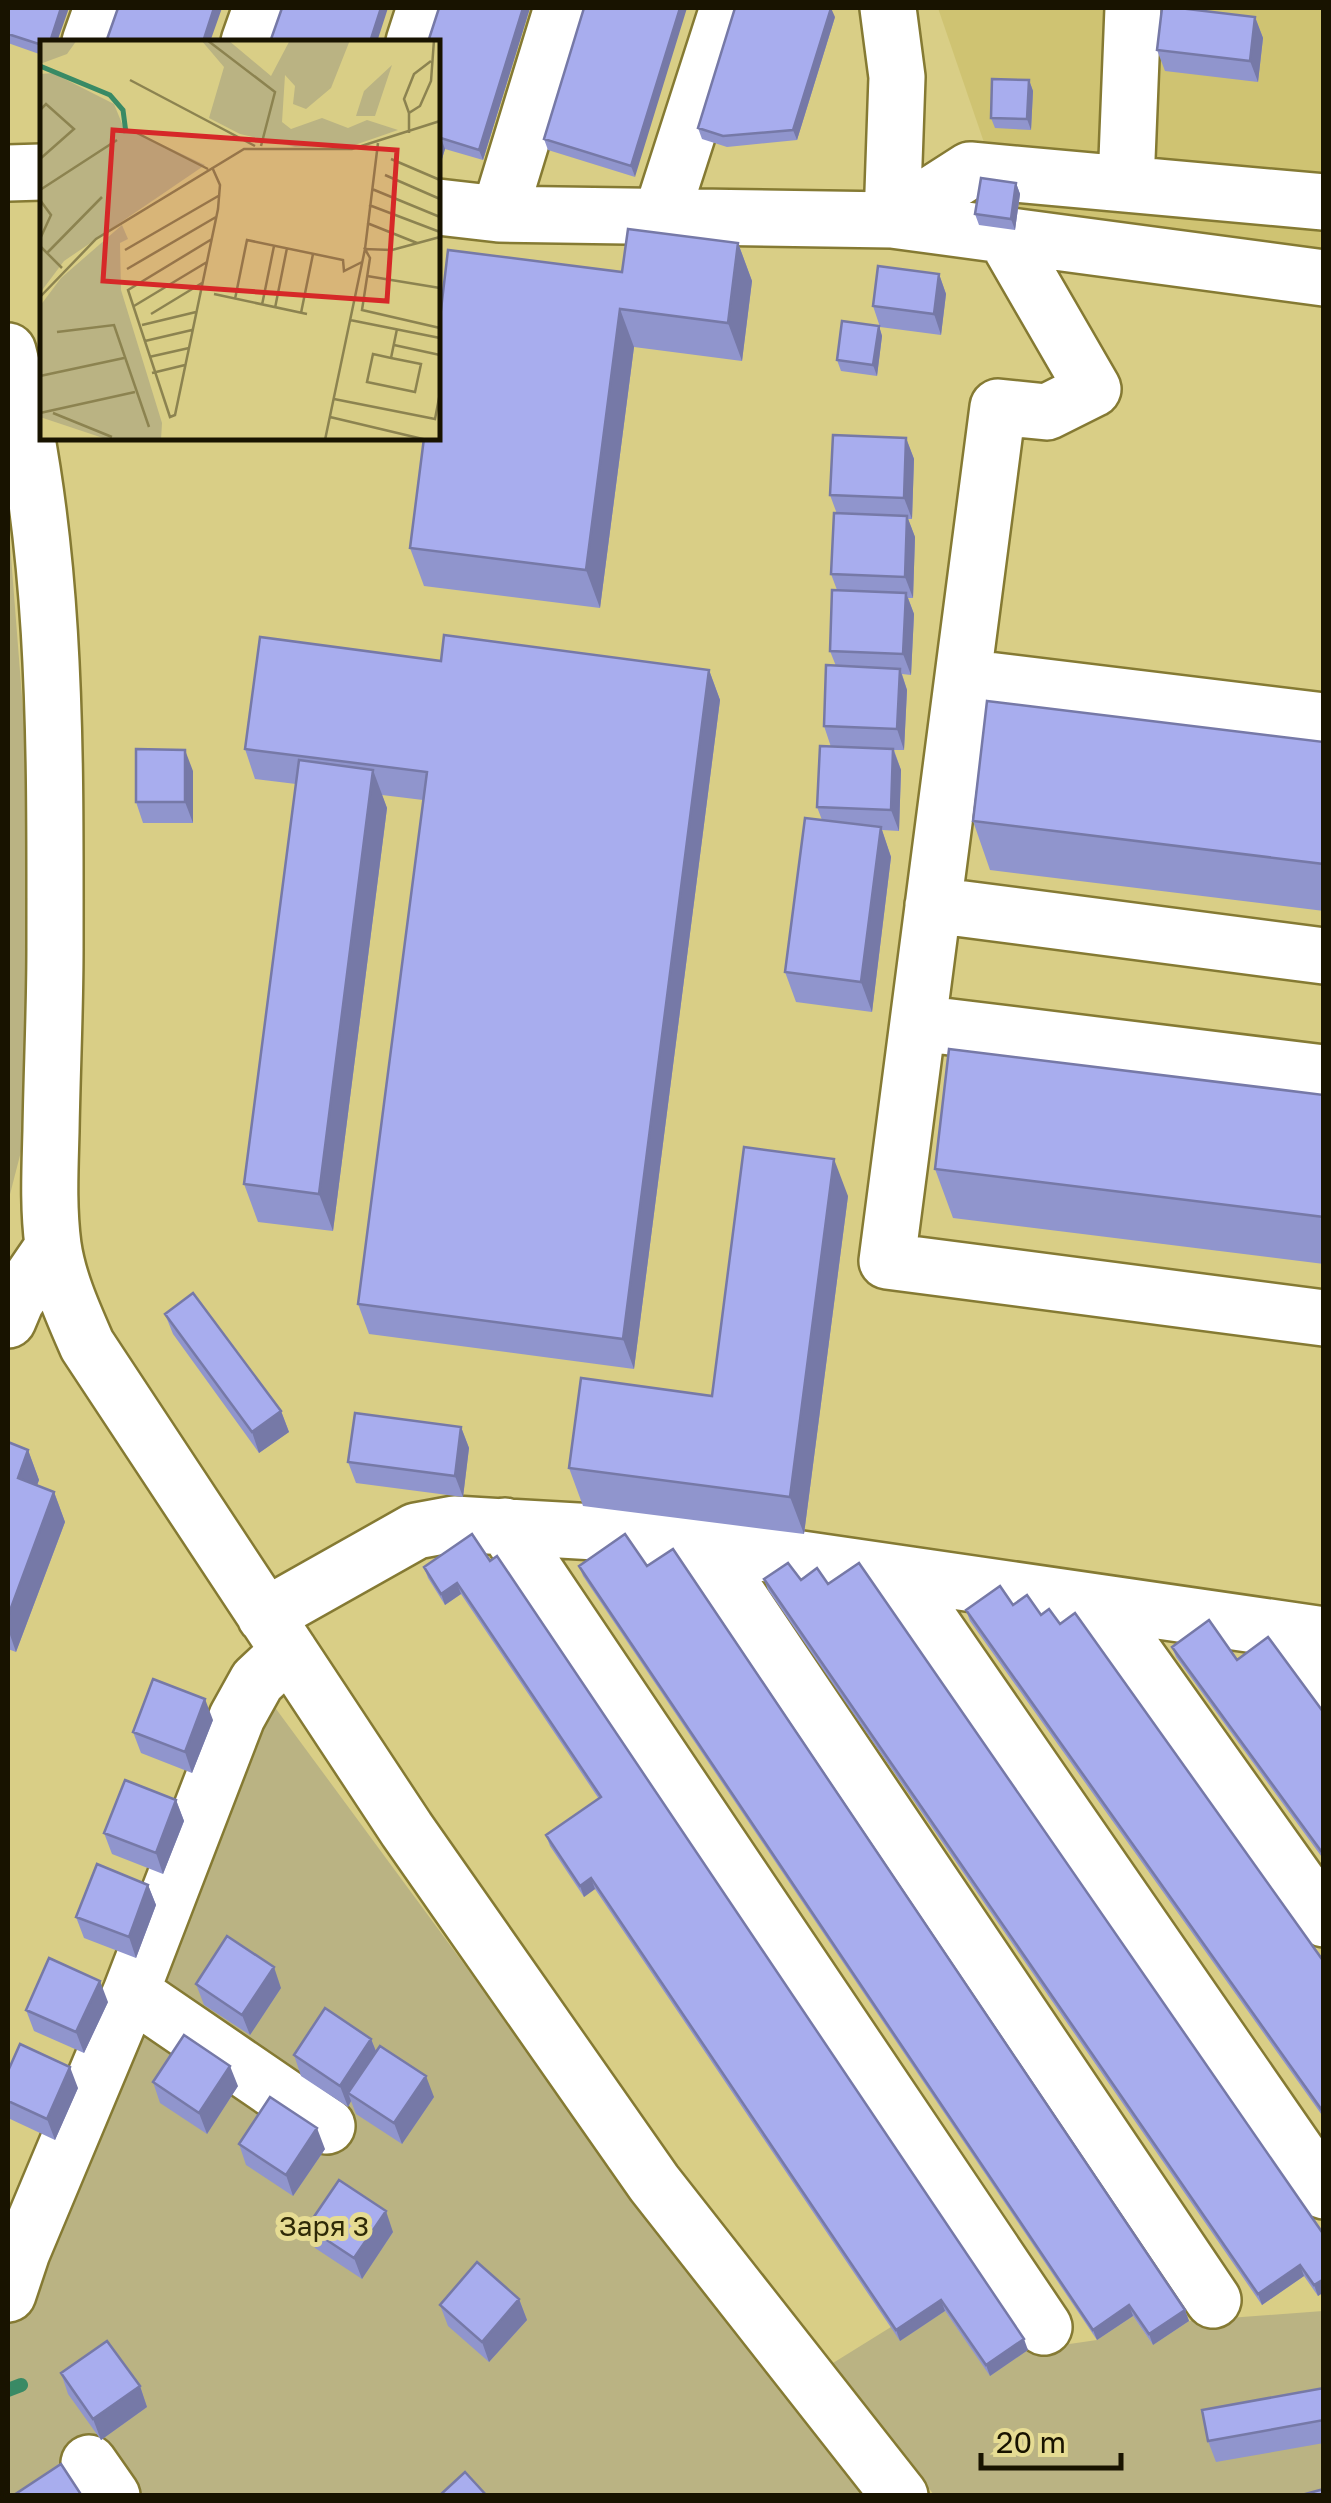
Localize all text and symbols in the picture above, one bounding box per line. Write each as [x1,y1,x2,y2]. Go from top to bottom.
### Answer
inset map [40,40,440,440]
park label: Заря 3 [279,2209,369,2242]
scale bar [981,2408,1121,2470]
text: 20 m [996,2424,1066,2460]

